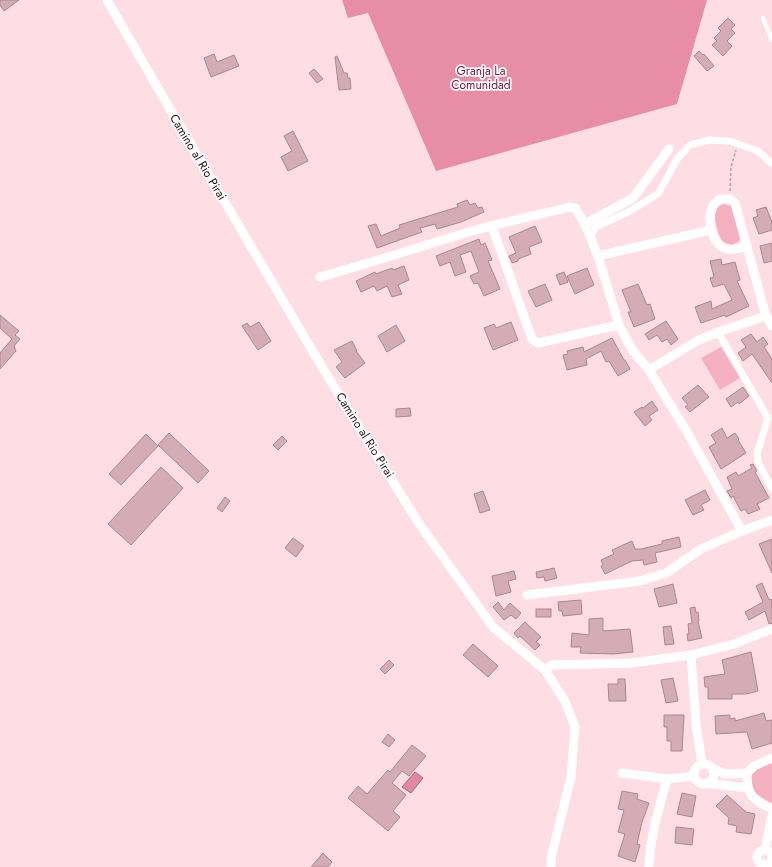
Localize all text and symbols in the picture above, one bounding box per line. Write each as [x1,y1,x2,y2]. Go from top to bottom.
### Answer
park label: Granja La Comunidad [451,62,511,94]
street label: Camino al Rio Pirai [165,110,231,204]
street label: Camino al Rio Pirai [331,389,399,481]

